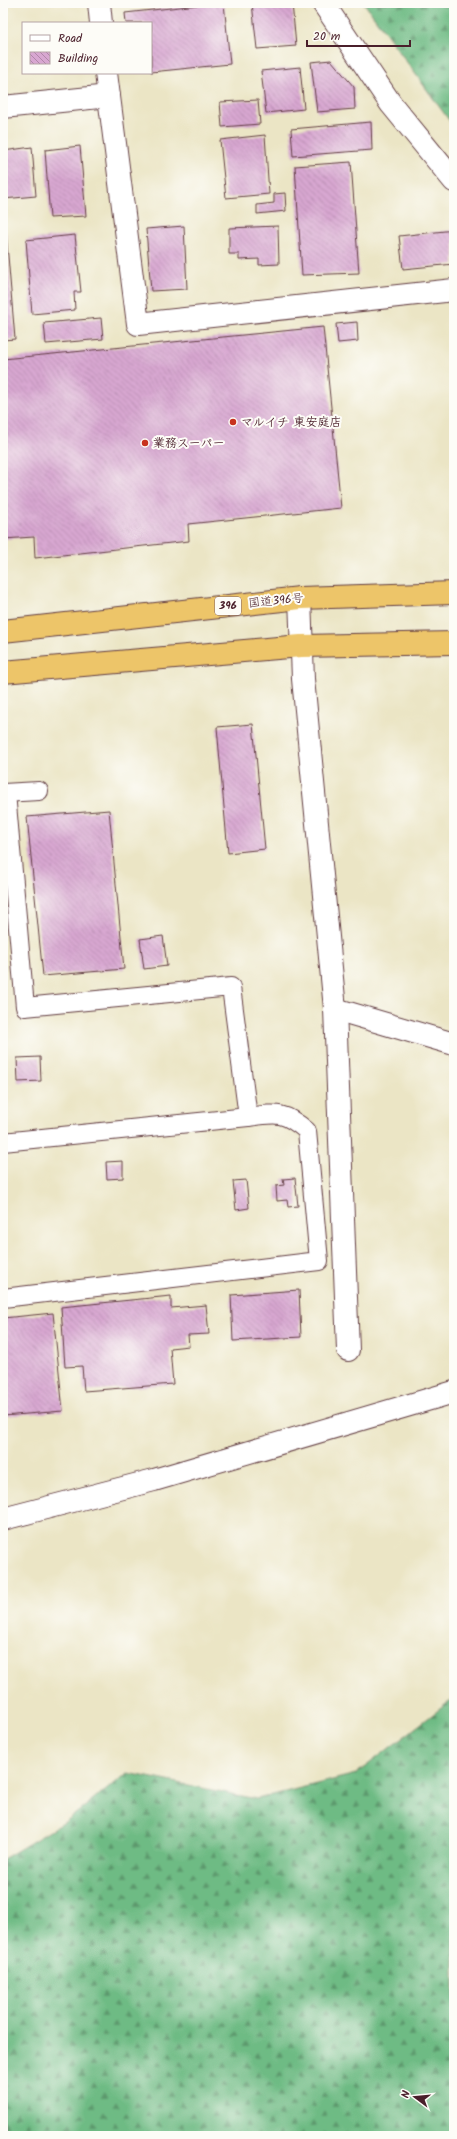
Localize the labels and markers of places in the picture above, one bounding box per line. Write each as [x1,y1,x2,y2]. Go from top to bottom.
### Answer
place label: マルイチ 東安庭店 [241,413,341,432]
marker: マルイチ 東安庭店 [228,417,238,427]
place label: 業務スーパー [153,434,225,453]
marker: 業務スーパー [140,438,150,448]

